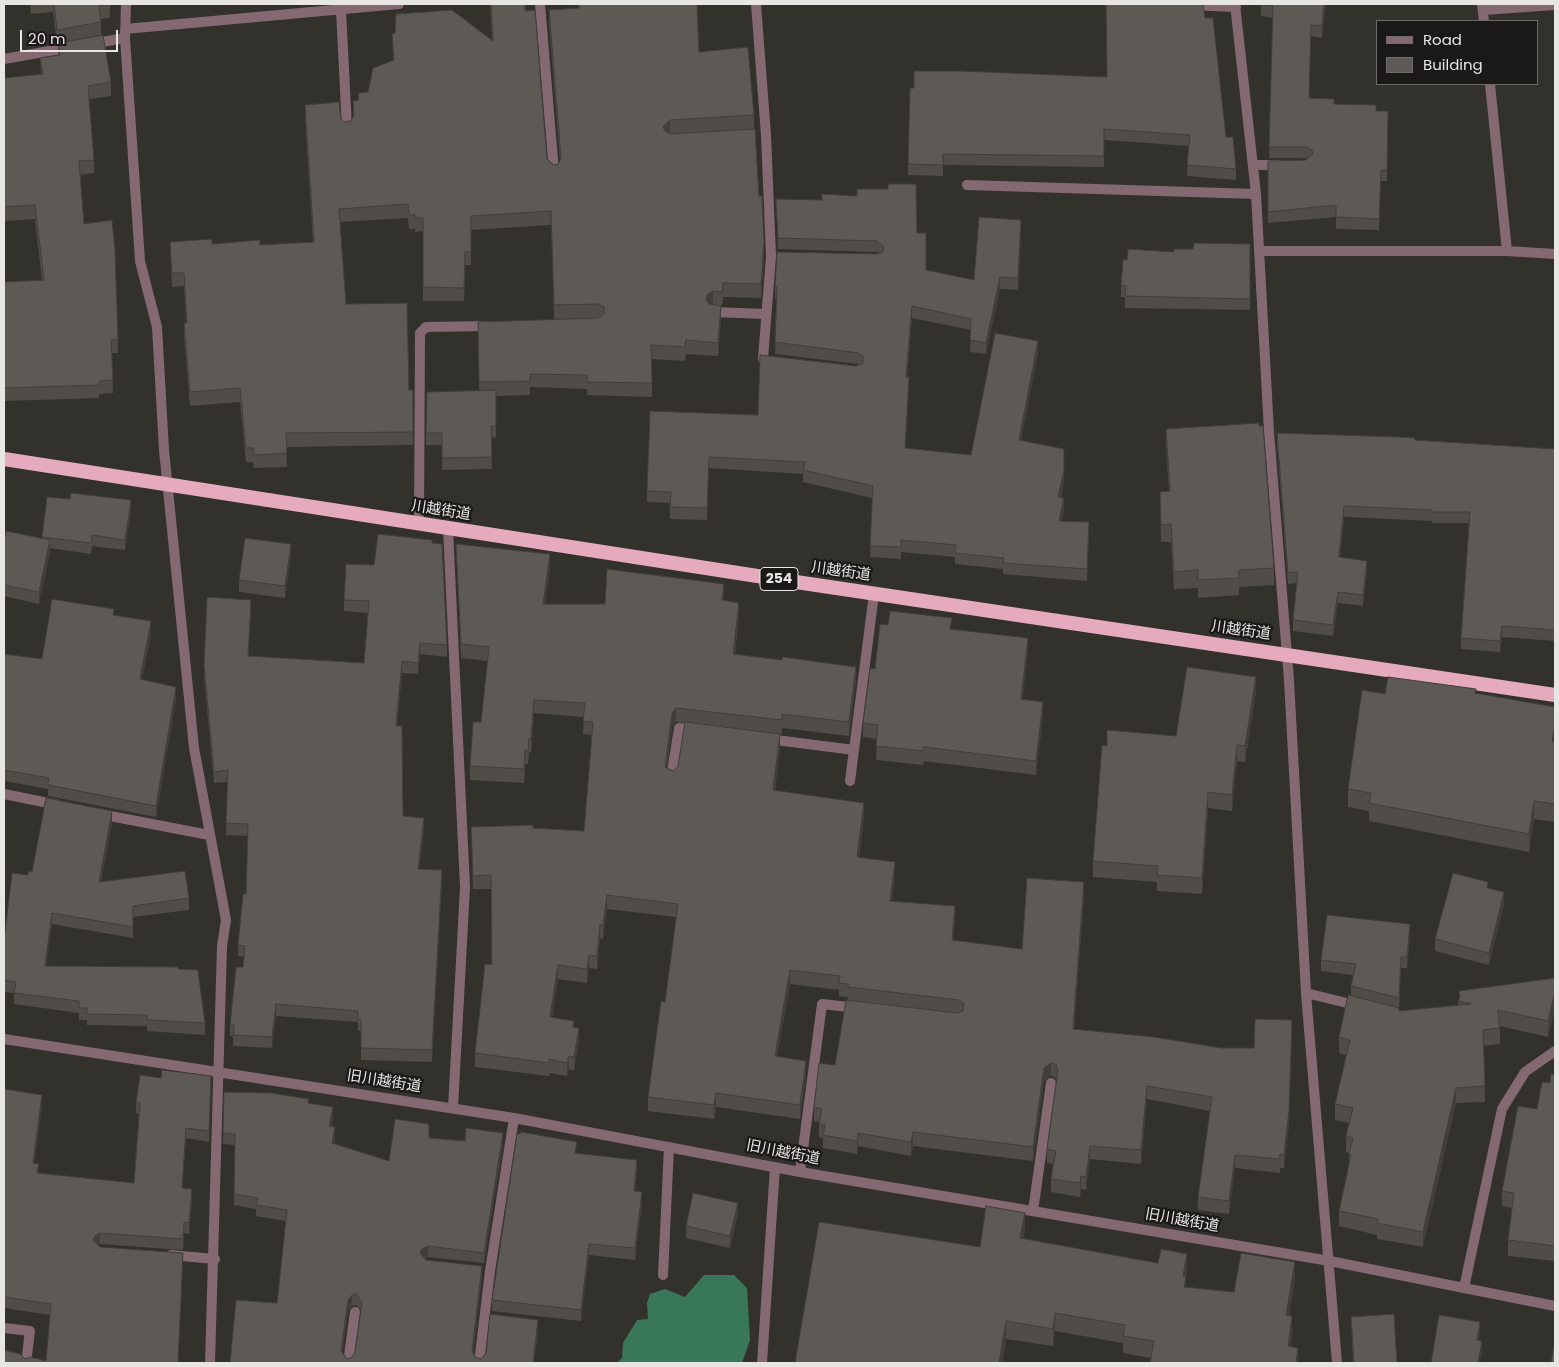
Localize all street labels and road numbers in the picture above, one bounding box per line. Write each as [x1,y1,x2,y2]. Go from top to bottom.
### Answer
street label: 川越街道 [410,497,472,525]
street label: 川越街道 [810,559,872,585]
road number: 254 [760,568,798,590]
street label: 川越街道 [1210,618,1272,644]
street label: 旧川越街道 [346,1067,422,1097]
street label: 旧川越街道 [744,1137,822,1169]
street label: 旧川越街道 [1144,1206,1220,1236]

